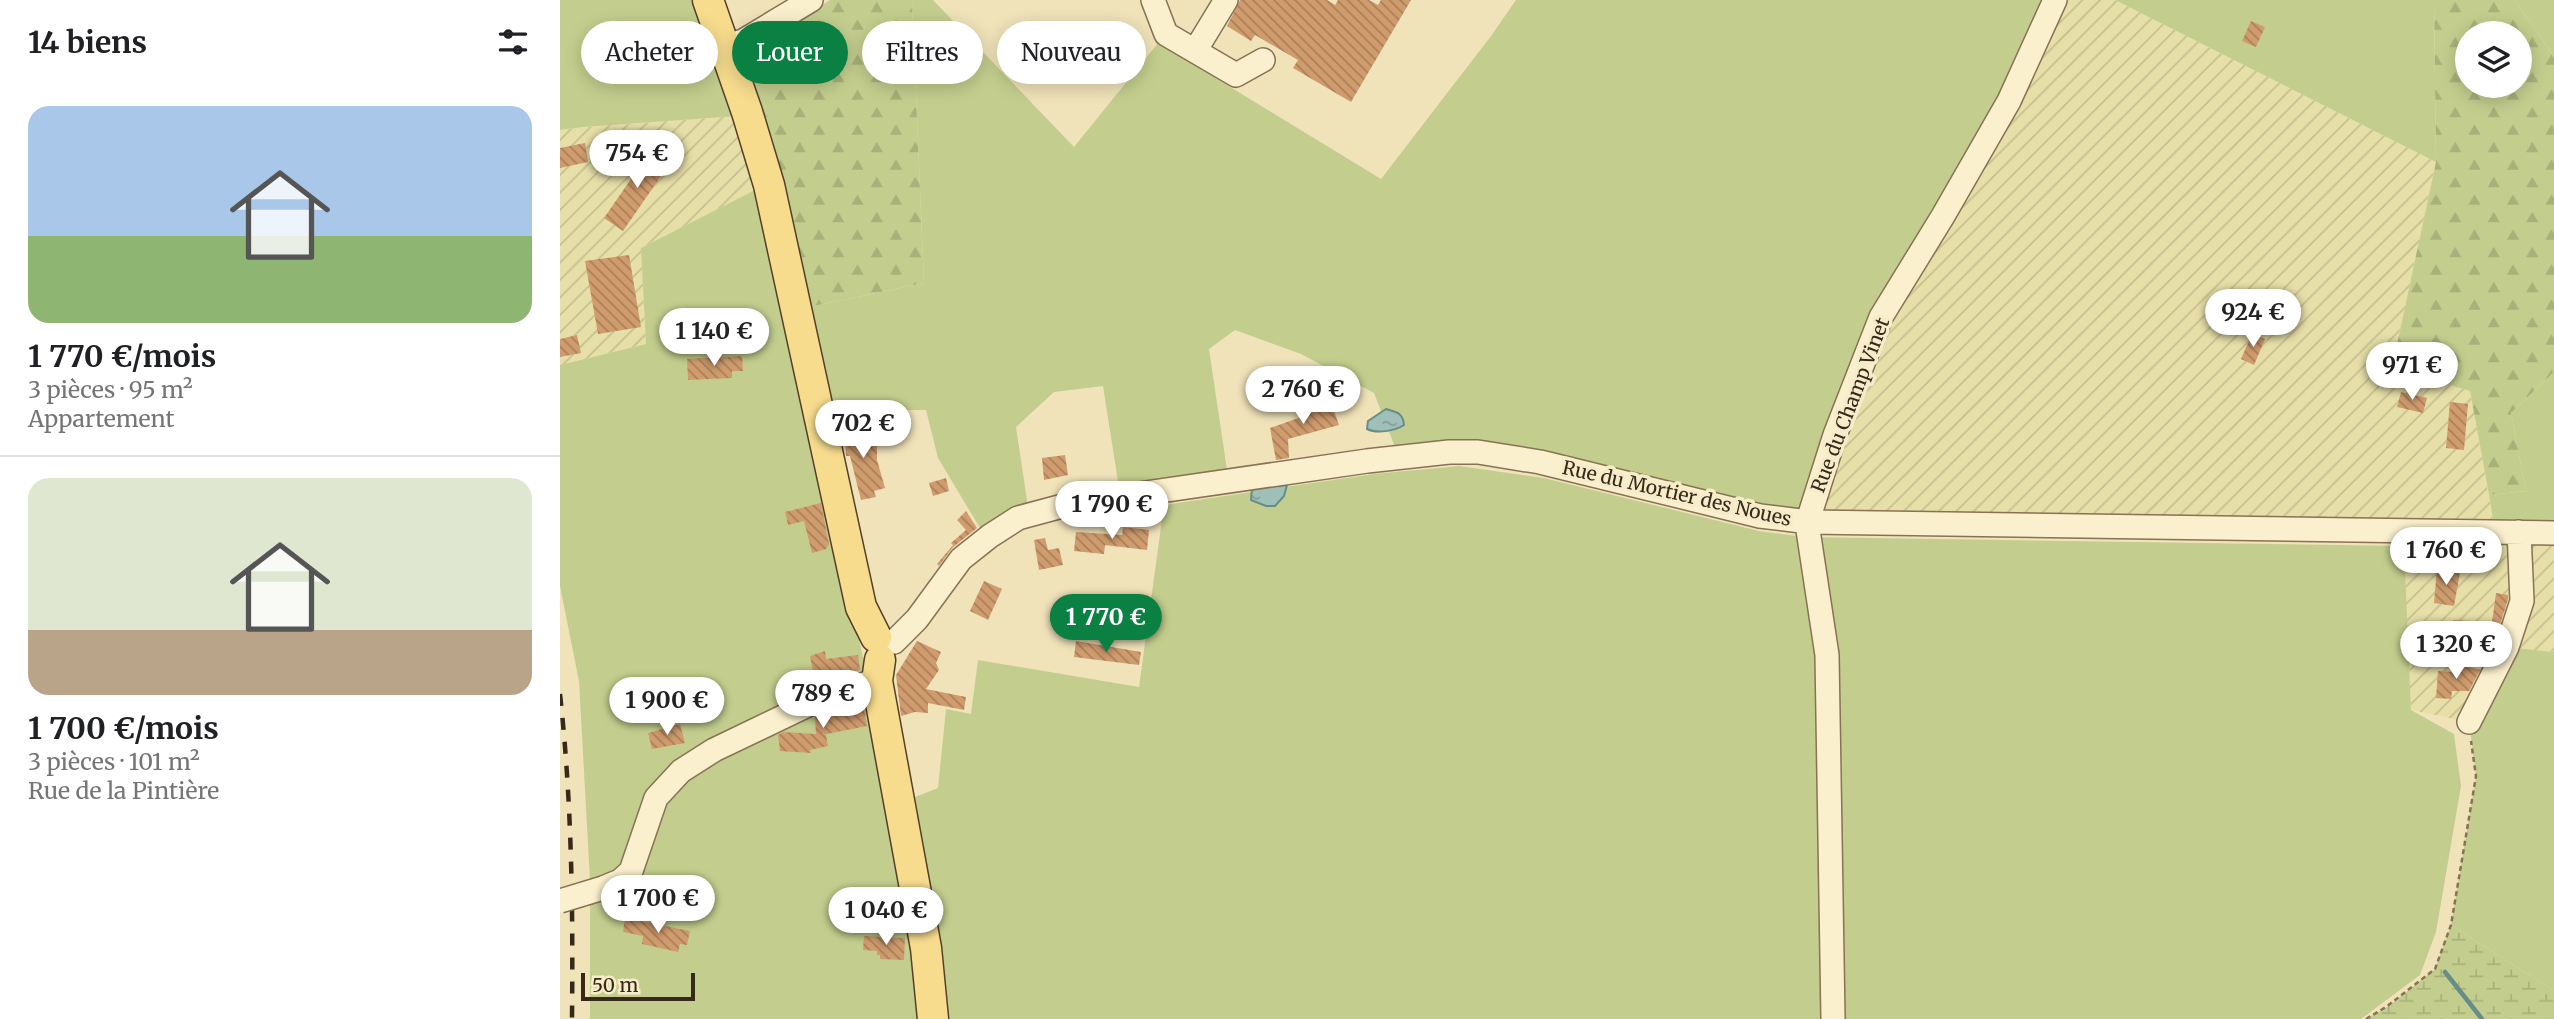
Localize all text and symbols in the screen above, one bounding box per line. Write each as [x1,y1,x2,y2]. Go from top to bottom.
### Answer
chip: Acheter [581,21,718,84]
chip: Louer [732,21,848,84]
chip: Filtres [862,21,983,84]
chip: Nouveau [997,21,1146,84]
map controls [2455,21,2532,98]
button: layers [2455,21,2532,98]
text: 14 biens [28,23,147,61]
icon: filters [494,23,532,61]
pin: 754 € [588,130,686,190]
text: 754 € [605,138,669,167]
icon: home [217,152,343,278]
pin: 924 € [2204,290,2302,349]
text: 924 € [2221,297,2285,326]
pin: 1 140 € [649,308,779,368]
street label: Rue du Champ Vinet [1806,314,1895,496]
text: 1 140 € [675,316,753,345]
text: 1 770 €/mois [28,337,216,375]
pin: 971 € [2363,342,2461,402]
text: 971 € [2382,350,2442,379]
pin: 2 760 € [1238,366,1368,426]
text: 2 760 € [1261,374,1345,403]
text: 3 pièces · 95 m² [28,375,193,404]
pin: 702 € [814,400,912,460]
text: Appartement [28,404,174,433]
text: 702 € [831,408,895,437]
street label: Rue du Mortier des Noues [1560,455,1794,531]
pin: 1 790 € [1047,482,1177,541]
text: 1 790 € [1071,489,1153,518]
icon: home [217,524,343,650]
pin: 1 760 € [2381,528,2511,587]
text: 1 760 € [2406,535,2486,564]
pin: 1 770 € [1041,594,1171,654]
text: 1 770 € [1066,602,1146,631]
pin: 1 320 € [2391,622,2521,681]
text: 1 320 € [2416,629,2496,658]
pin: 789 € [774,670,872,730]
pin: 1 900 € [602,678,732,737]
text: 789 € [791,678,855,707]
text: 1 900 € [625,685,709,714]
text: 1 700 €/mois [28,709,219,747]
text: 3 pièces · 101 m² [28,747,200,776]
text: Rue de la Pintière [28,776,219,805]
pin: 1 700 € [593,876,723,935]
text: 1 700 € [617,883,699,912]
pin: 1 040 € [821,888,951,947]
text: 1 040 € [844,895,928,924]
scale bar [581,970,695,1002]
text: 50 m [592,973,638,997]

